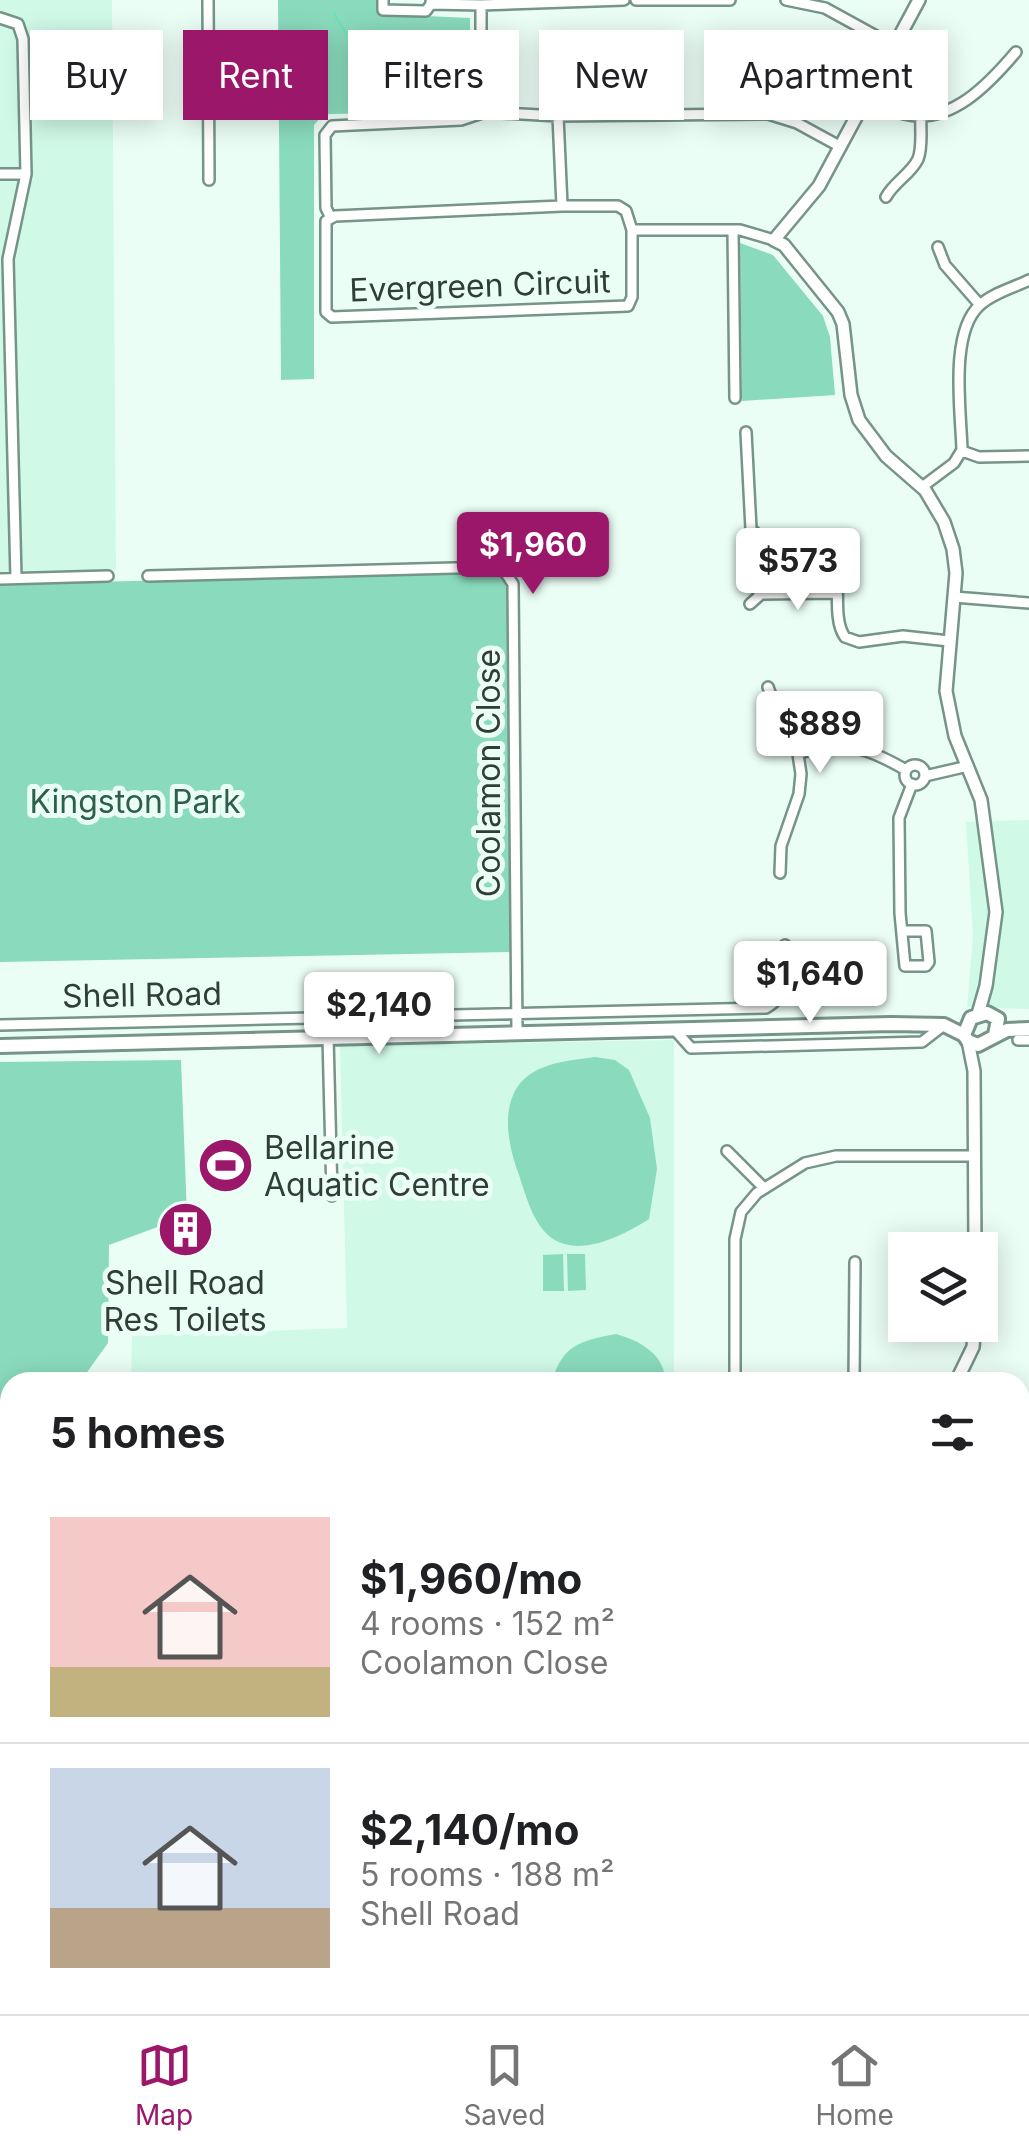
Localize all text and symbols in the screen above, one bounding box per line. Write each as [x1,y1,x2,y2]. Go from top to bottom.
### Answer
chip: Buy [30,30,163,120]
chip: Rent [183,30,328,120]
chip: Filters [348,30,519,120]
chip: New [539,30,684,120]
chip: Apartment [704,30,948,120]
street label: Evergreen Circuit [349,261,611,310]
pin: $1,960 [452,512,614,597]
text: $1,960 [479,525,587,564]
pin: $573 [739,528,857,613]
text: $573 [758,541,838,580]
street label: Coolamon Close [469,649,508,897]
pin: $889 [761,691,879,776]
text: $889 [778,704,862,743]
park label: Kingston Park [30,782,241,821]
pin: $1,640 [729,941,891,1026]
text: $1,640 [756,954,864,993]
pin: $2,140 [298,972,460,1057]
street label: Shell Road [62,974,222,1015]
text: $2,140 [326,985,432,1024]
place label: Bellarine Aquatic Centre [264,1128,490,1204]
sports icon: Bellarine Aquatic Centre [195,1136,255,1196]
building icon: Shell Road Res Toilets [155,1199,215,1259]
map controls [888,1232,998,1342]
button: layers [888,1232,998,1342]
place label: Shell Road Res Toilets [103,1263,267,1339]
icon: filters [925,1405,980,1460]
text: 5 homes [50,1407,226,1458]
text: $1,960/mo [360,1553,582,1604]
icon: home [130,1557,250,1677]
text: 4 rooms · 152 m² [360,1604,615,1643]
text: Coolamon Close [360,1643,608,1682]
text: $2,140/mo [360,1804,579,1855]
icon: home [130,1808,250,1928]
text: 5 rooms · 188 m² [360,1855,614,1894]
text: Shell Road [360,1894,520,1933]
tab: Map [135,2038,193,2132]
tab: Saved [463,2038,545,2132]
tab: Home [815,2038,894,2132]

